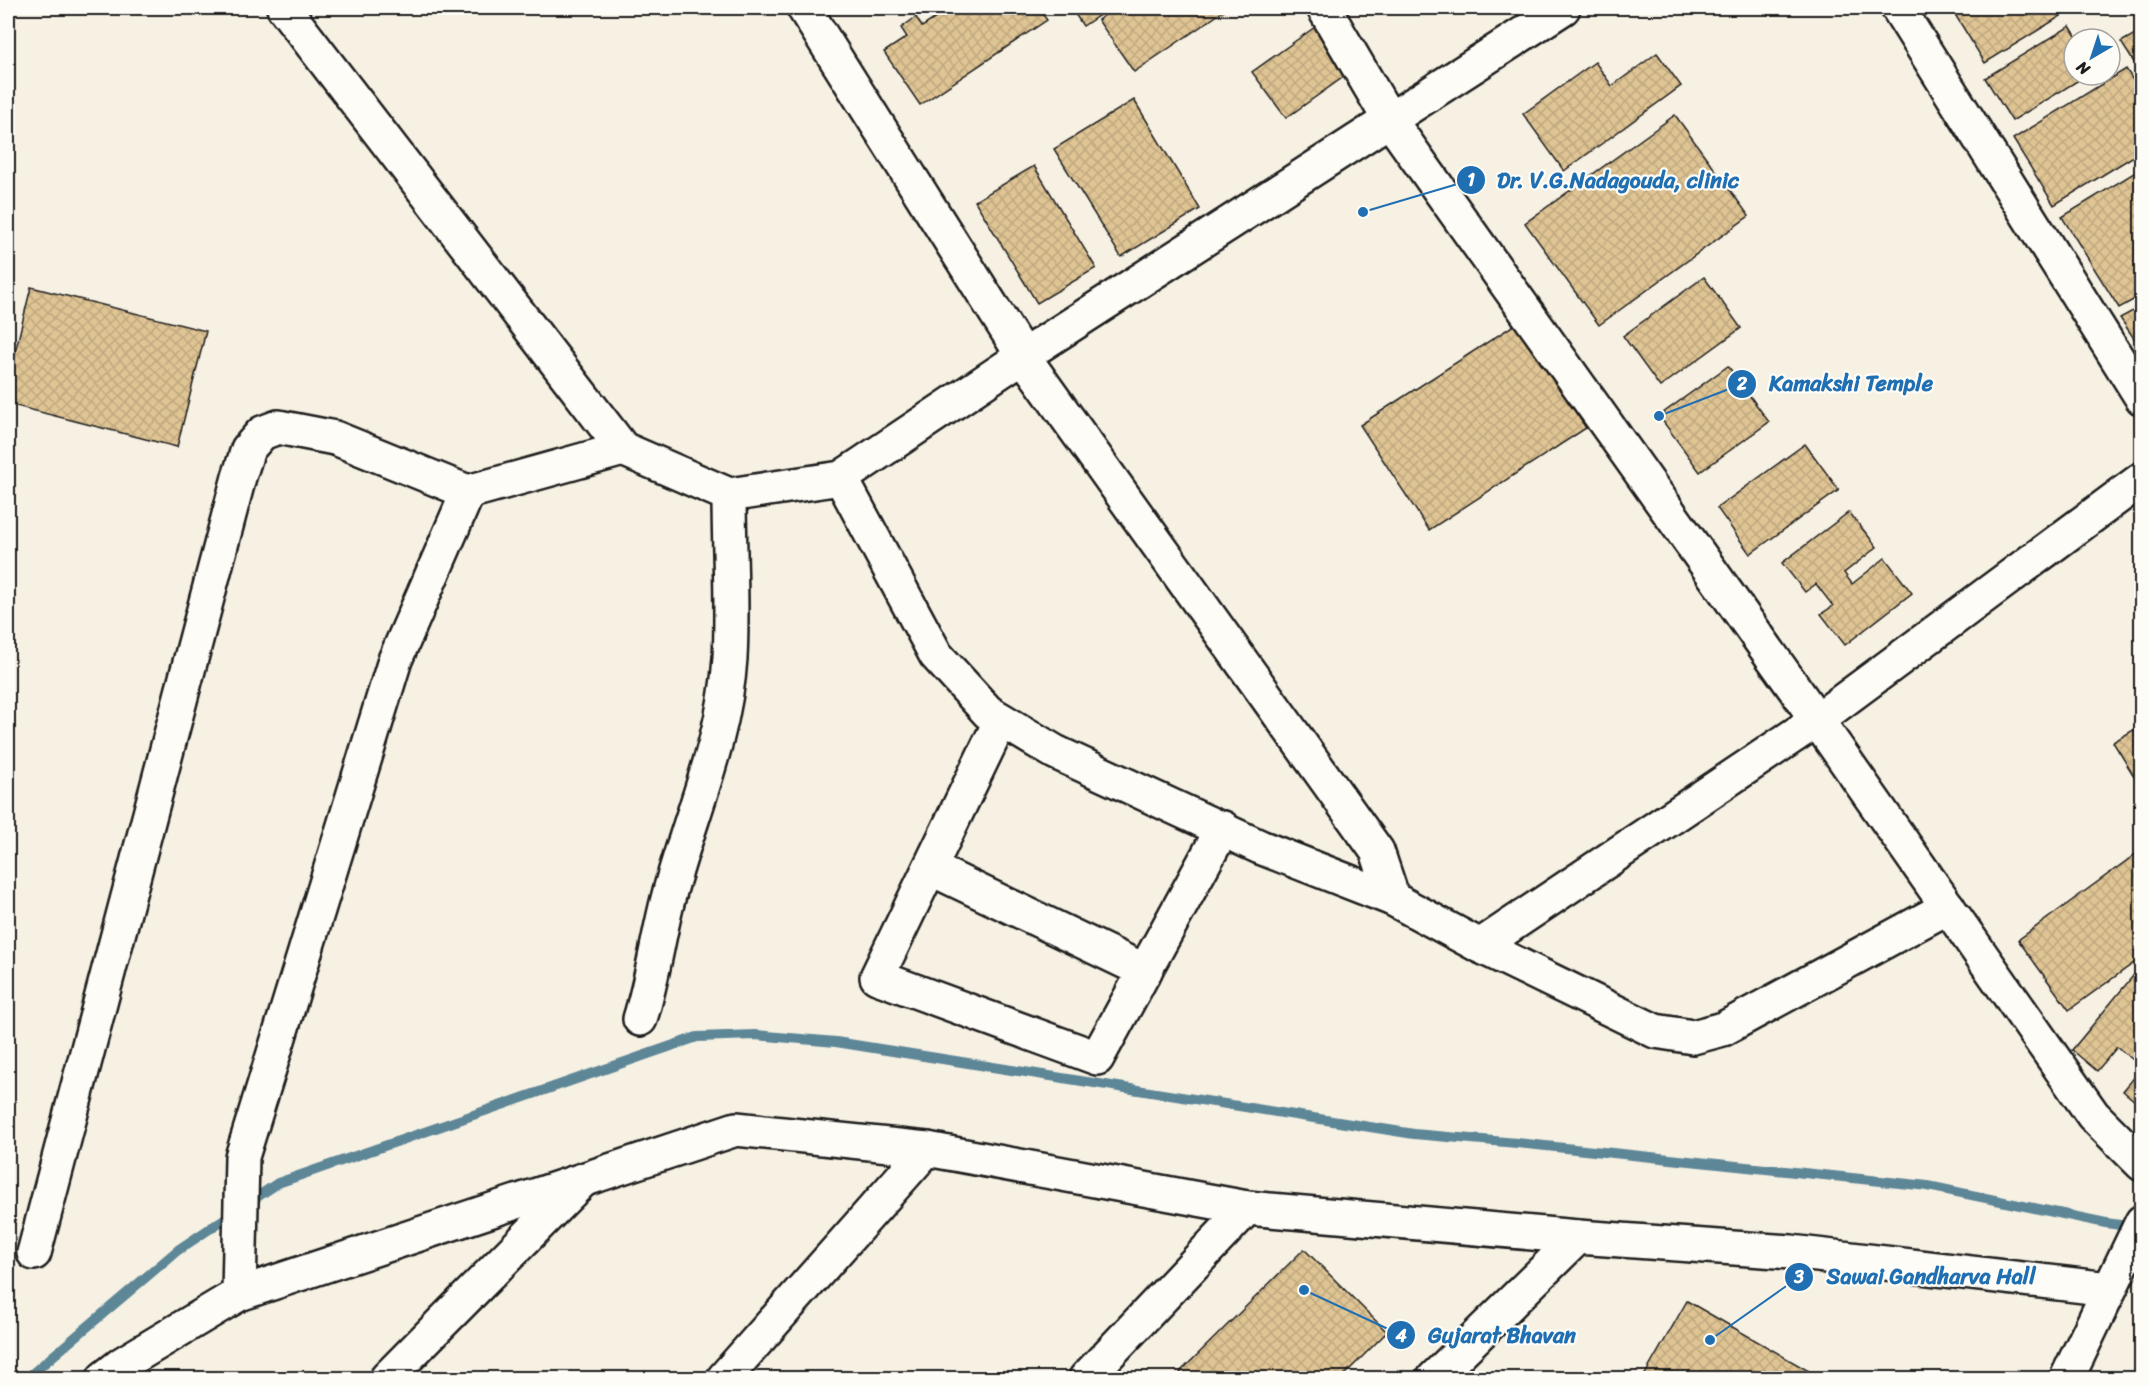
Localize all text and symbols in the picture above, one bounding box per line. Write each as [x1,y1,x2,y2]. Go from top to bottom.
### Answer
north arrow [2062,27,2122,87]
text: N [2069,53,2097,84]
callout: Dr. V.G.Nadagouda, clinic [1456,160,1750,200]
text: Dr. V.G.Nadagouda, clinic [1497,161,1740,200]
text: 1 [1467,164,1475,196]
callout: Kamakshi Temple [1727,364,1945,404]
text: Kamakshi Temple [1768,364,1934,403]
text: 2 [1736,368,1748,400]
callout: Sawai Gandharva Hall [1784,1257,2047,1297]
text: Sawai Gandharva Hall [1826,1257,2037,1296]
text: 3 [1793,1261,1804,1293]
callout: Gujarat Bhavan [1386,1315,1588,1355]
text: Gujarat Bhavan [1427,1316,1576,1355]
text: 4 [1394,1320,1407,1352]

